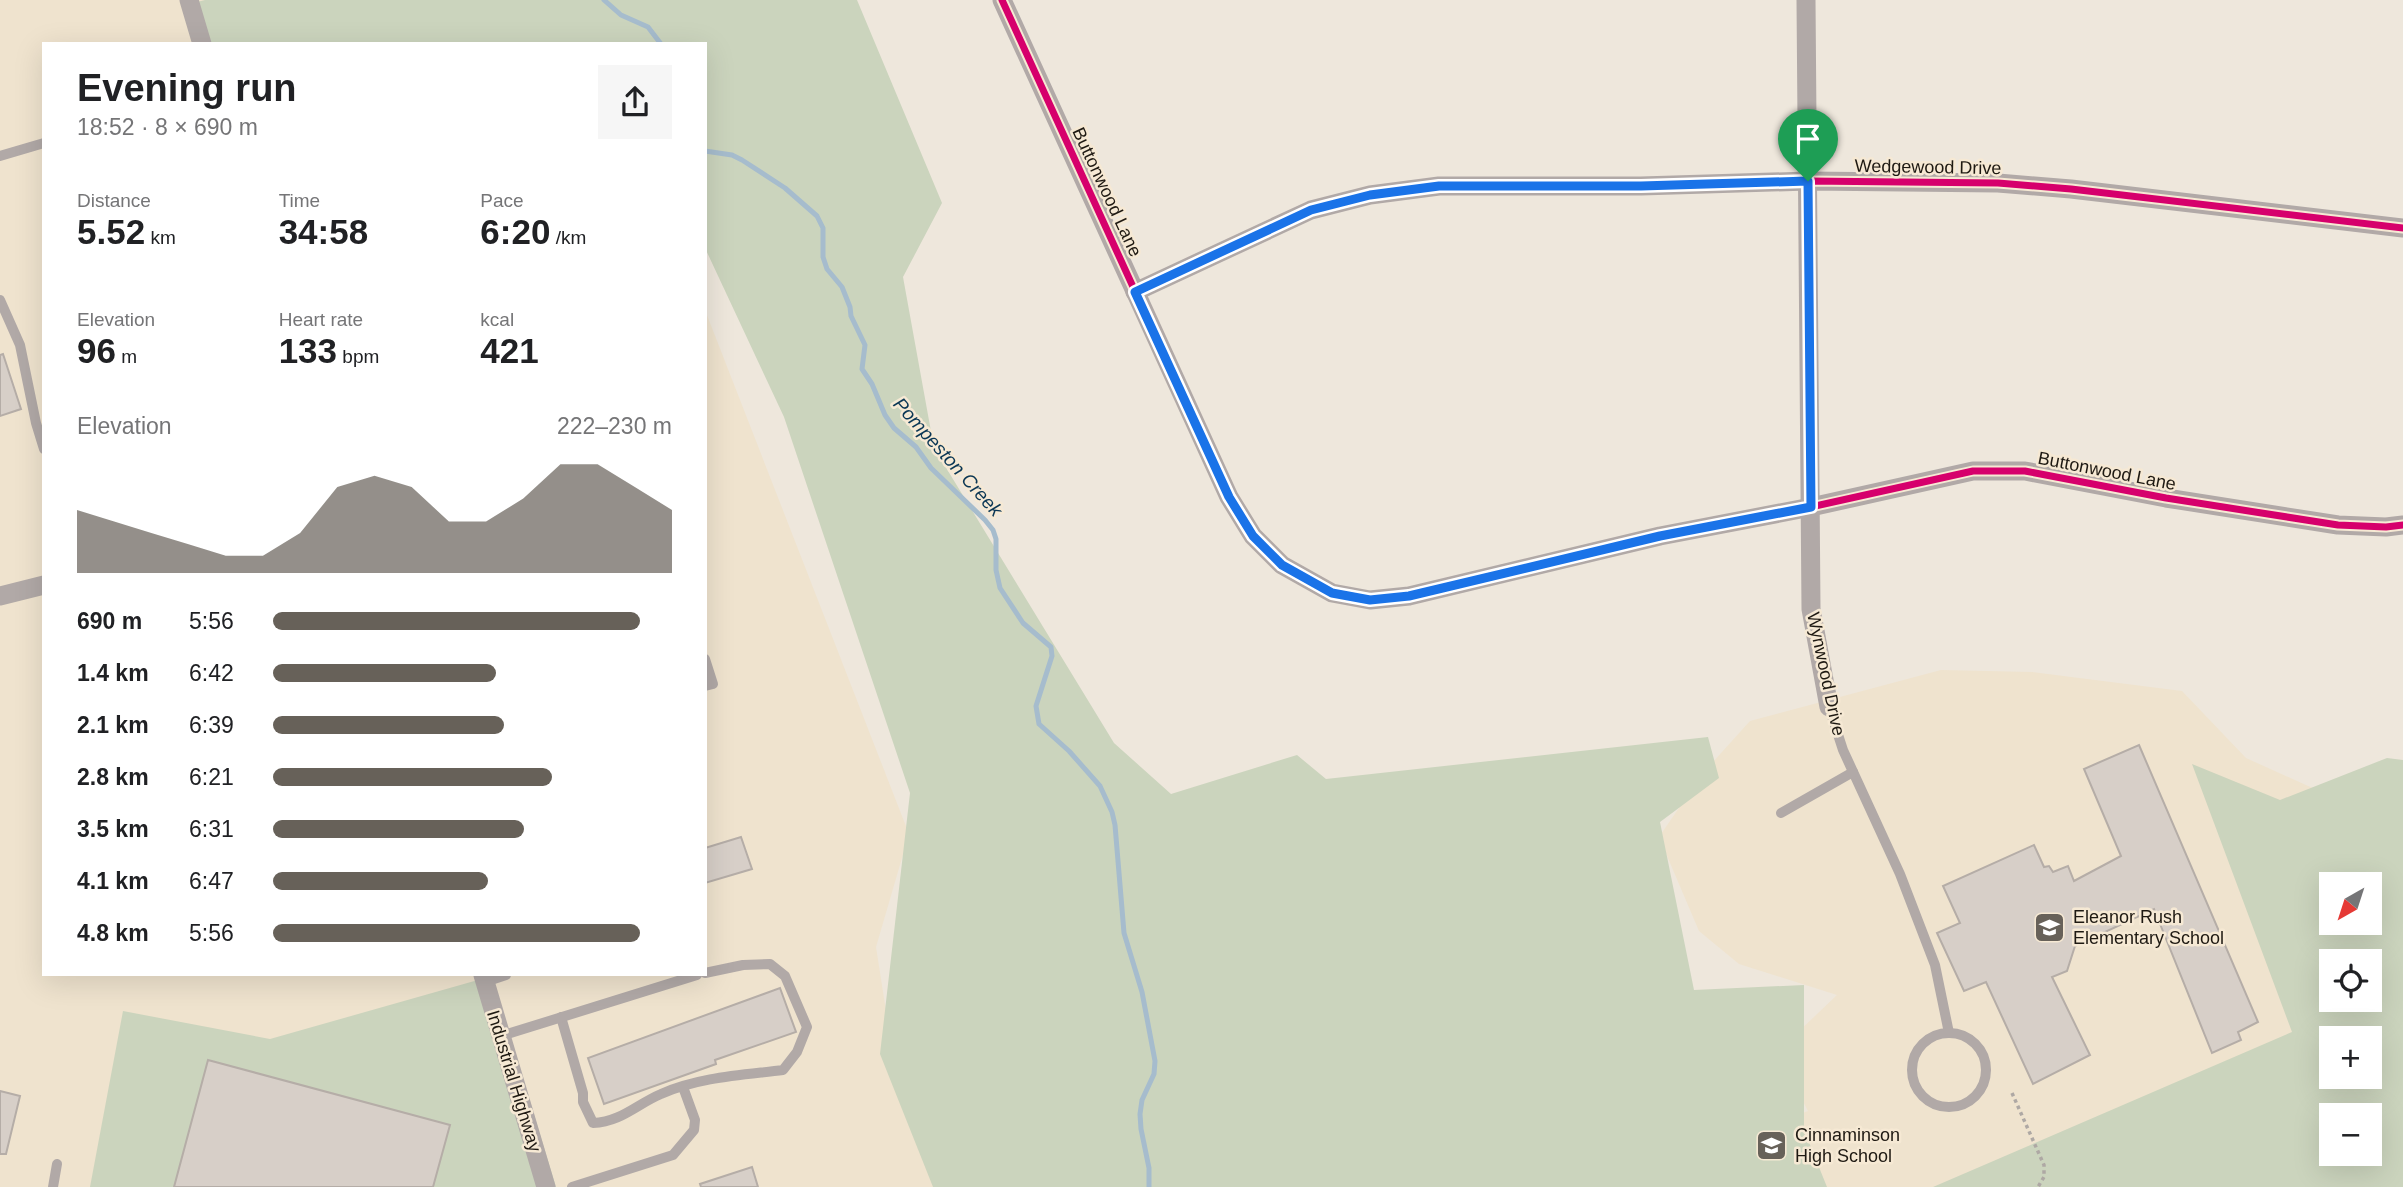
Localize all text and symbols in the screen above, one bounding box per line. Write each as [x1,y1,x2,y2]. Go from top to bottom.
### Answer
button: share [598,65,672,139]
text: Evening run [77,67,297,109]
pin [1778,109,1838,181]
text: 18:52 · 8 × 690 m [77,114,258,140]
icon: arrive [1789,120,1827,158]
street label: Buttonwood Lane [1068,124,1146,260]
street label: Wedgewood Drive [1854,156,2002,178]
text: Distance [77,190,151,211]
text: Time [279,190,320,211]
text: Pace [480,190,524,211]
text: 5.52 [77,212,145,251]
text: 34:58 [279,212,368,251]
text: 6:20 [480,212,550,251]
text: km [145,227,176,248]
text: /km [550,227,586,248]
text: Elevation [77,309,155,330]
text: Heart rate [279,309,363,330]
text: kcal [480,309,514,330]
text: 96 [77,331,116,370]
text: 133 [279,331,337,370]
text: 421 [480,331,539,370]
text: m [116,346,137,367]
text: bpm [337,346,379,367]
water label: Pompeston Creek [889,393,1008,522]
text: Elevation [77,413,172,439]
text: 222–230 m [557,413,672,439]
street label: Buttonwood Lane [2036,448,2178,494]
text: 690 m [77,608,142,634]
text: 5:56 [189,608,234,634]
street label: Wynwood Drive [1803,610,1849,738]
text: 1.4 km [77,660,149,686]
text: 6:42 [189,660,234,686]
text: 2.1 km [77,712,149,738]
text: 6:39 [189,712,234,738]
text: 2.8 km [77,764,149,790]
text: 6:21 [189,764,234,790]
text: 3.5 km [77,816,149,842]
text: 6:31 [189,816,234,842]
text: 4.1 km [77,868,149,894]
text: 6:47 [189,868,234,894]
north arrow [2319,872,2382,934]
map controls [2319,872,2382,1166]
place label: Eleanor Rush Elementary School [2073,907,2224,948]
school or university icon: Eleanor Rush Elementary School [2033,910,2067,944]
text: 4.8 km [77,920,149,946]
text: 5:56 [189,920,234,946]
button: locate [2319,949,2382,1012]
street label: Industrial Highway [483,1008,545,1154]
button: + [2319,1026,2382,1089]
button: − [2319,1103,2382,1166]
place label: Cinnaminson High School [1795,1125,1900,1166]
school or university icon: Cinnaminson High School [1755,1128,1789,1162]

